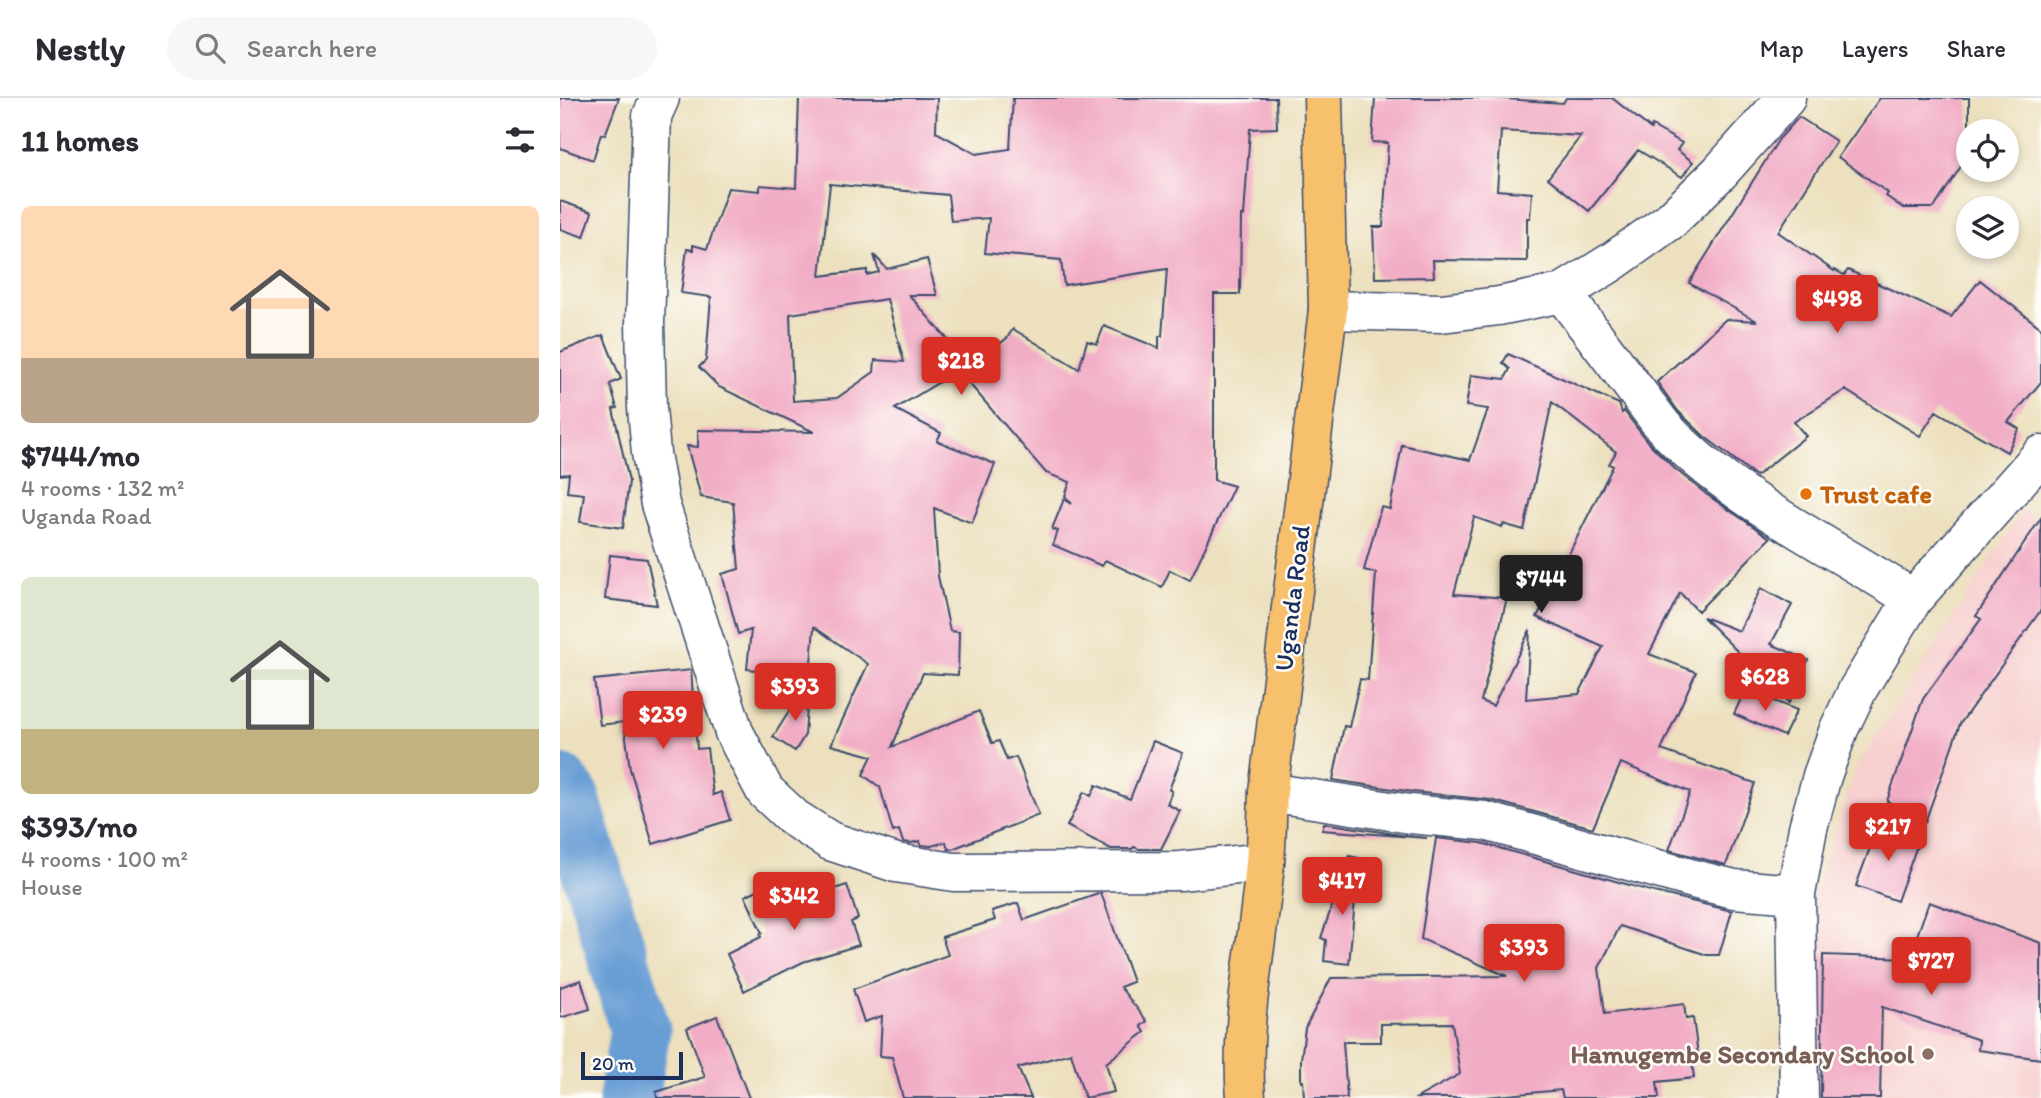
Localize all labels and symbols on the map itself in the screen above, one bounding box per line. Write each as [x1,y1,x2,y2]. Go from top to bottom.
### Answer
pin: $498 [1796,275,1878,335]
pin: $218 [920,338,1002,397]
place label: Trust cafe [1819,478,1932,510]
marker: Trust cafe [1798,486,1814,502]
street label: Uganda Road [1267,522,1317,673]
pin: $744 [1500,556,1582,615]
pin: $628 [1724,654,1806,713]
pin: $393 [754,664,836,723]
pin: $239 [622,692,704,751]
pin: $217 [1847,804,1929,863]
pin: $417 [1301,858,1383,917]
pin: $342 [753,872,835,932]
pin: $393 [1483,924,1565,984]
pin: $727 [1890,937,1972,997]
place label: Hamugembe Secondary School [1570,1038,1915,1070]
marker: Hamugembe Secondary School [1920,1046,1936,1062]
scale bar [581,1049,682,1081]

